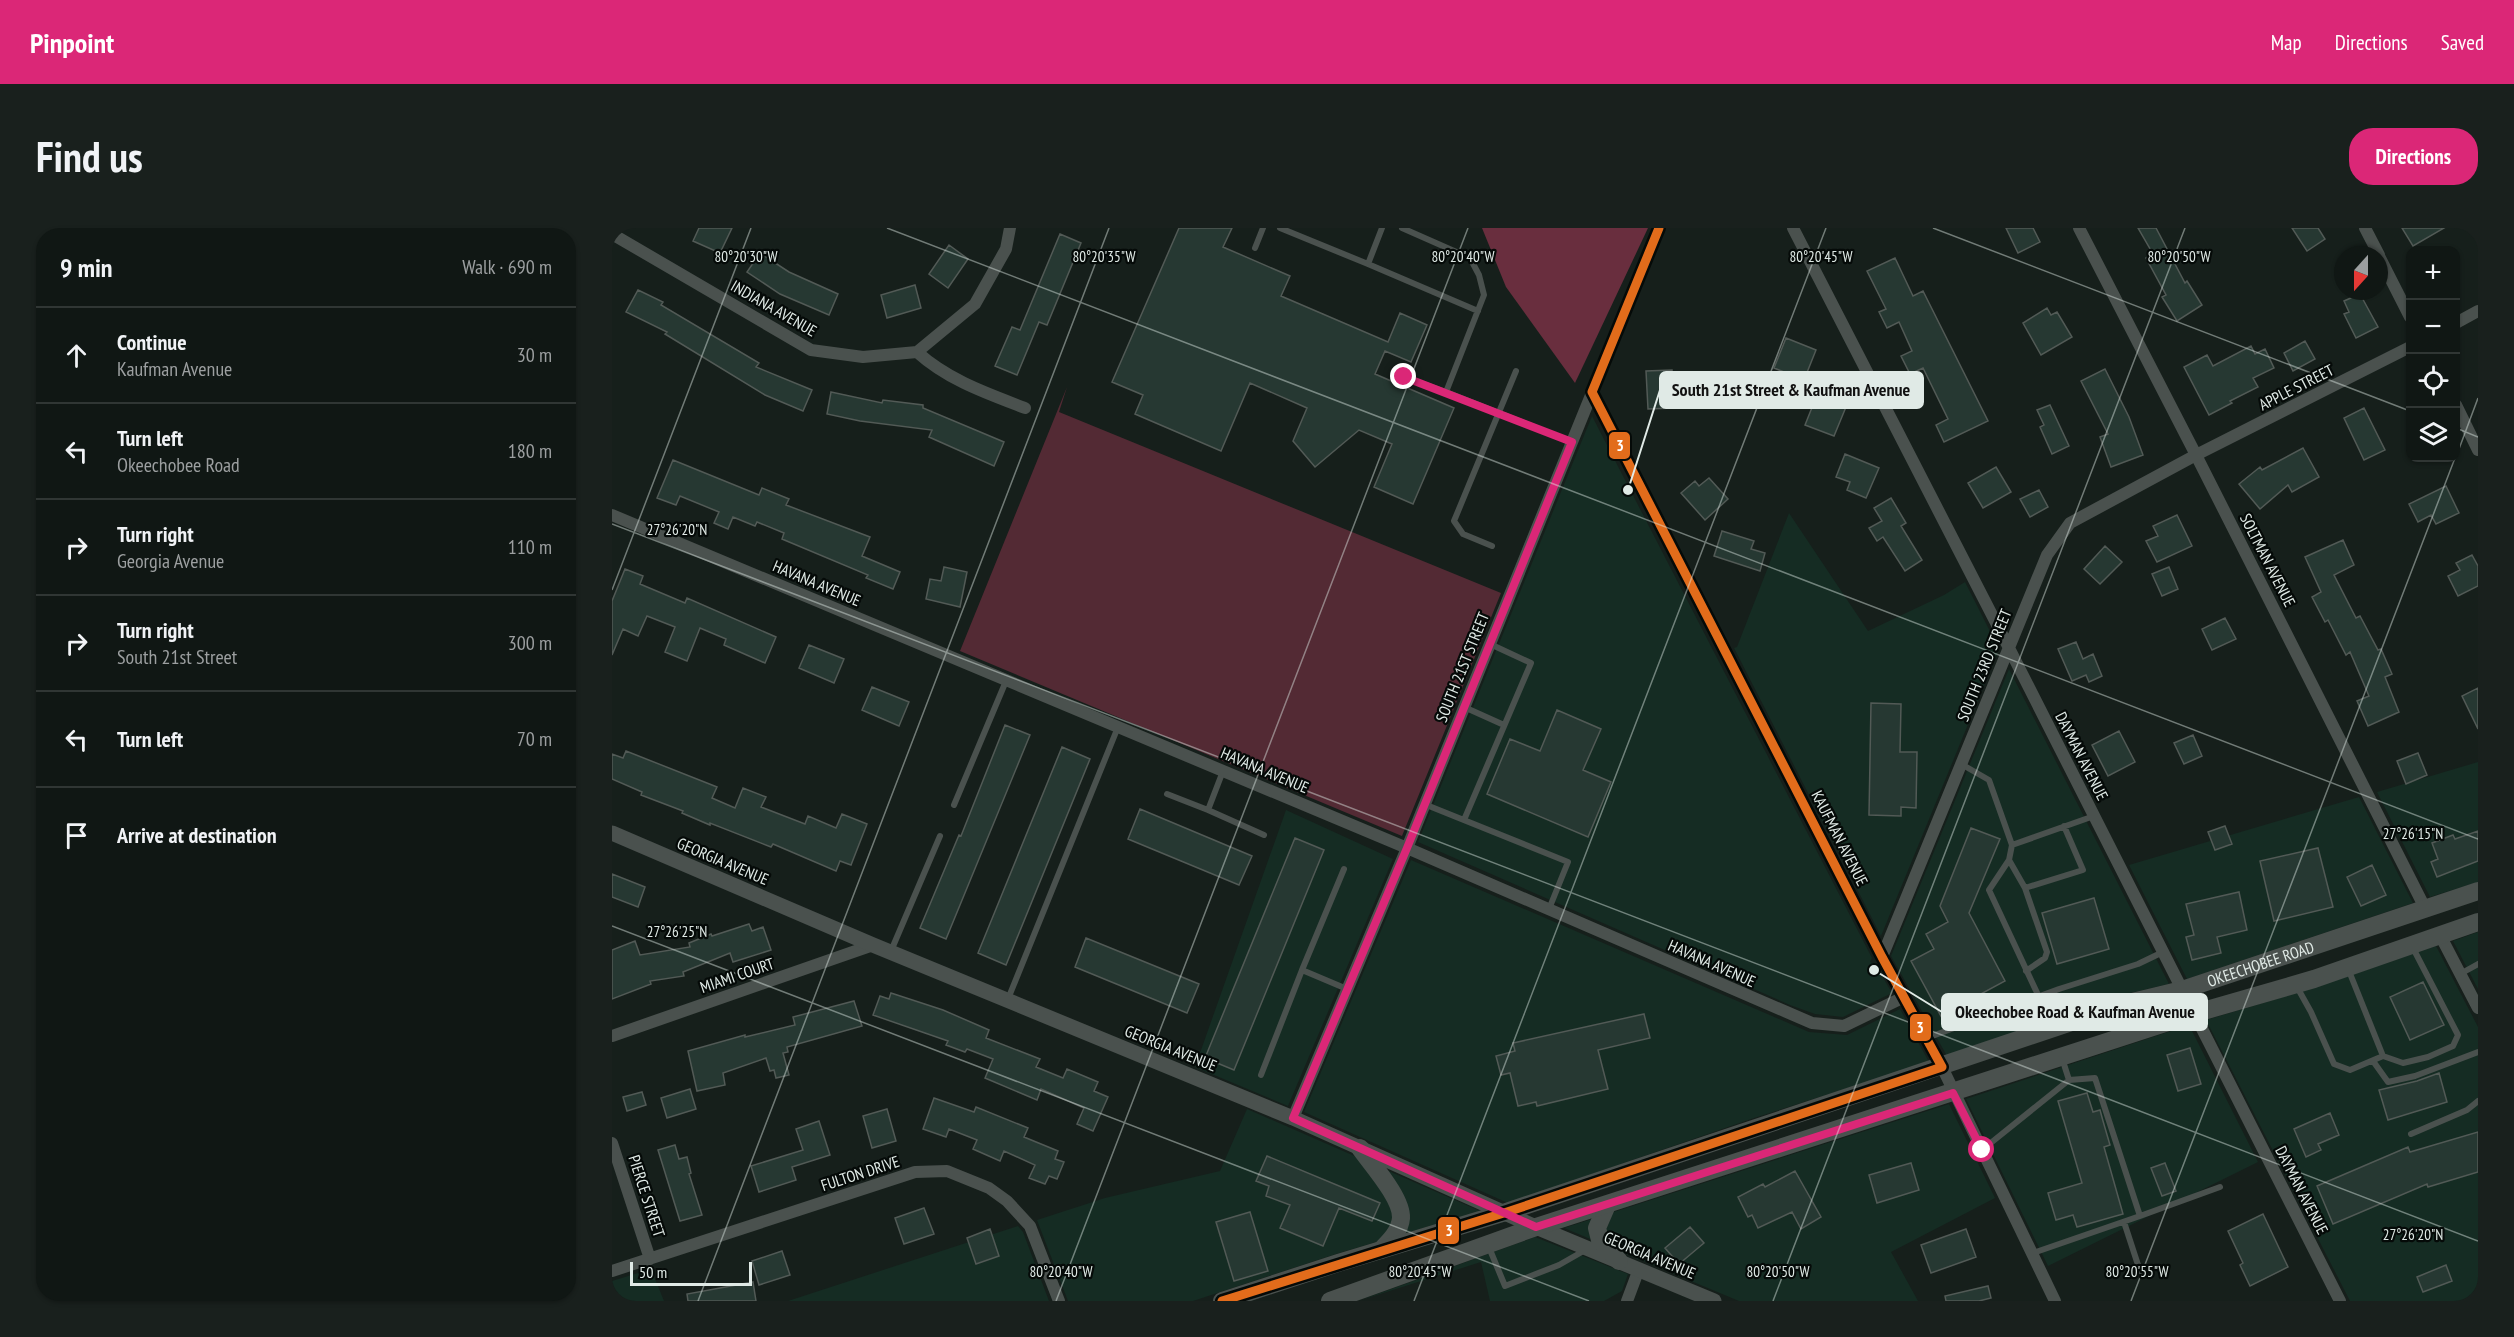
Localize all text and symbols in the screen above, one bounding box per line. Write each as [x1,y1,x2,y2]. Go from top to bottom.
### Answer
text: Pinpoint [30,24,114,61]
text: Map [2271,29,2302,56]
text: Directions [2335,29,2408,56]
text: Saved [2441,29,2484,56]
button: Directions [2349,128,2478,185]
text: Find us [36,129,143,184]
north arrow [2334,246,2388,300]
map controls [2406,246,2460,462]
button: + [2406,246,2460,300]
text: 80°20'30"W [714,247,778,266]
text: 80°20'35"W [1072,247,1136,266]
text: 80°20'40"W [1431,247,1495,266]
text: 80°20'45"W [1789,247,1853,266]
text: 80°20'50"W [2147,247,2211,266]
text: 9 min [60,251,113,284]
text: Walk · 690 m [462,254,552,280]
street label: INDIANA AVENUE [728,275,821,341]
button: − [2406,300,2460,354]
text: Continue [117,328,187,356]
icon: ahead [60,339,93,372]
text: 30 m [517,342,552,368]
button: locate [2406,354,2460,408]
text: Kaufman Avenue [117,356,232,382]
street label: APPLE STREET [2255,360,2337,414]
route end [1390,363,1416,389]
callout: South 21st Street & Kaufman Avenue [1660,372,1923,408]
text: South 21st Street & Kaufman Avenue [1672,378,1911,401]
button: layers [2406,408,2460,462]
text: Turn left [117,424,183,452]
line badge: 3 [1608,431,1631,460]
icon: left [60,435,93,468]
text: 3 [1616,435,1624,455]
text: 180 m [508,438,552,464]
text: Okeechobee Road [117,452,240,478]
street label: SOLTMAN AVENUE [2236,510,2300,610]
text: Turn right [117,520,194,548]
text: 27°26'20"N [647,520,707,539]
icon: right [60,531,93,564]
text: 110 m [508,534,552,560]
text: Georgia Avenue [117,548,224,574]
street label: HAVANA AVENUE [770,556,864,611]
street label: SOUTH 23RD STREET [1952,606,2016,724]
street label: SOUTH 21ST STREET [1431,609,1493,725]
text: Turn right [117,616,194,644]
icon: right [60,627,93,660]
text: 300 m [508,630,552,656]
text: South 21st Street [117,644,237,670]
street label: DAYMAN AVENUE [2051,709,2113,804]
icon: left [60,723,93,756]
text: Turn left [117,725,183,753]
text: 70 m [517,726,552,752]
street label: HAVANA AVENUE [1218,743,1312,798]
street label: KAUFMAN AVENUE [1807,787,1873,889]
icon: arrive [60,819,93,852]
text: Arrive at destination [117,821,277,849]
text: 27°26'15"N [2383,824,2443,843]
street label: GEORGIA AVENUE [674,833,772,889]
text: 27°26'25"N [647,922,707,941]
street label: HAVANA AVENUE [1665,935,1759,991]
street label: OKEECHOBEE ROAD [2204,937,2316,991]
street label: MIAMI COURT [697,953,777,997]
callout: Okeechobee Road & Kaufman Avenue [1942,994,2207,1030]
text: Okeechobee Road & Kaufman Avenue [1955,1000,2195,1023]
line badge: 3 [1909,1013,1932,1042]
text: 3 [1916,1017,1924,1037]
street label: GEORGIA AVENUE [1122,1020,1220,1076]
route start [1968,1136,1994,1162]
street label: DAYMAN AVENUE [2271,1143,2333,1238]
street label: FULTON DRIVE [818,1151,902,1195]
street label: PIERCE STREET [624,1152,670,1240]
line badge: 3 [1437,1216,1460,1245]
text: 3 [1445,1220,1453,1240]
text: 27°26'20"N [2383,1225,2443,1244]
street label: GEORGIA AVENUE [1601,1227,1699,1283]
scale bar [630,1259,752,1286]
text: 50 m [639,1262,667,1282]
text: 80°20'40"W [1029,1262,1093,1281]
text: 80°20'45"W [1388,1262,1452,1281]
text: 80°20'50"W [1746,1262,1810,1281]
text: 80°20'55"W [2105,1262,2169,1281]

